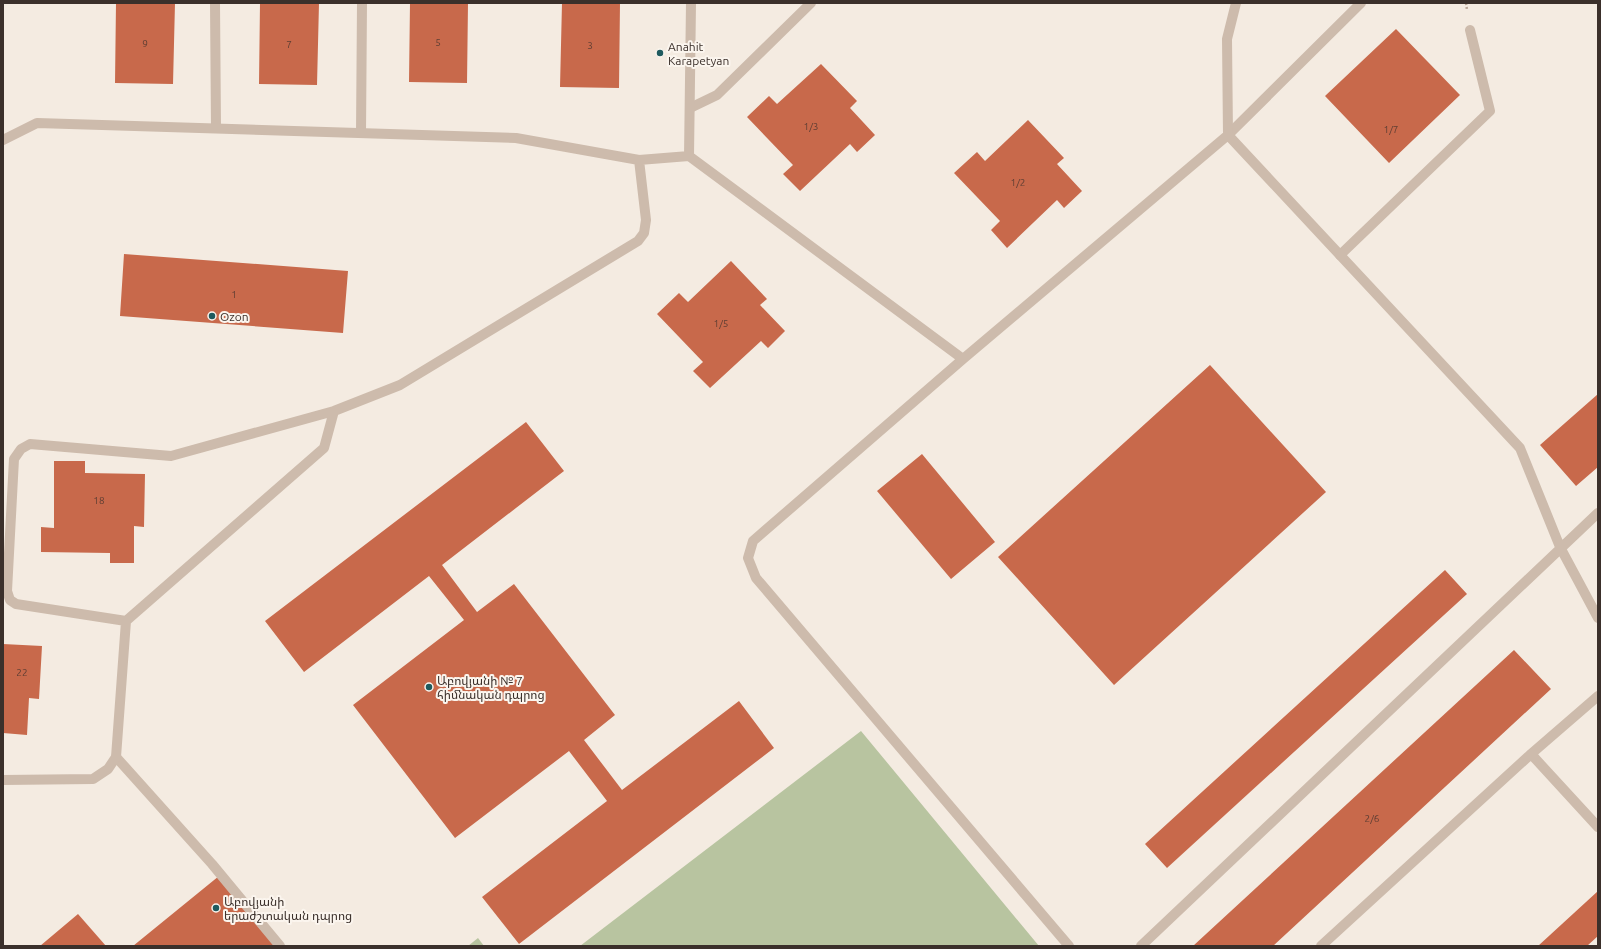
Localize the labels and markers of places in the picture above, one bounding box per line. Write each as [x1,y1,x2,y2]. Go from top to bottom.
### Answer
place label: Anahit Karapetyan [668,40,729,67]
marker: Anahit Karapetyan [655,48,665,58]
place label: Ozon [220,310,249,323]
marker: Ozon [207,311,217,321]
place label: Աբովյանի № 7 հիմնական դպրոց [437,674,545,702]
marker: Աբովյանի № 7 հիմնական դպրոց [424,682,434,692]
place label: Աբովյանի երաժշտական դպրոց [224,895,352,923]
marker: Աբովյանի երաժշտական դպրոց [211,903,221,913]

